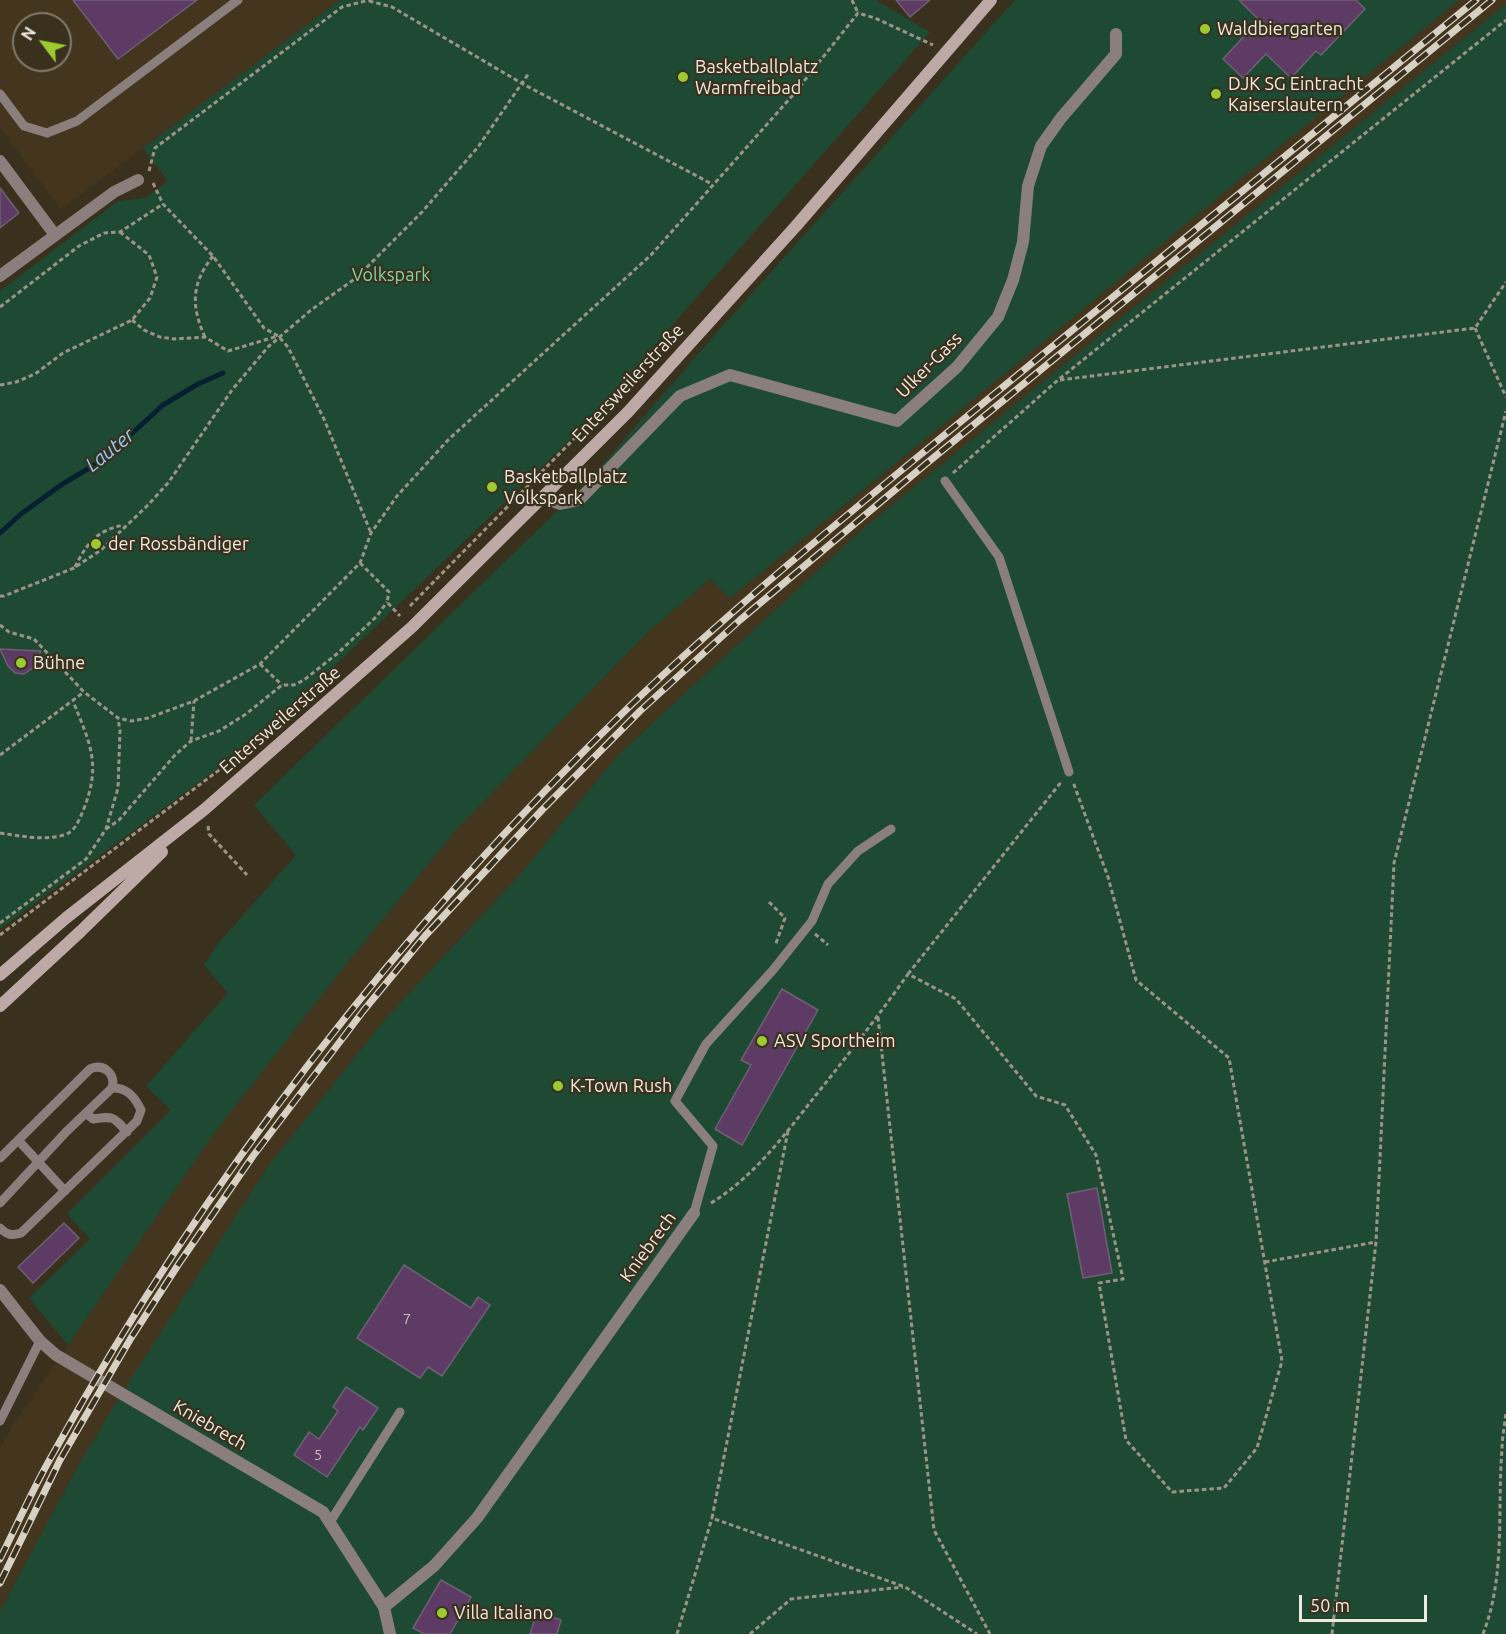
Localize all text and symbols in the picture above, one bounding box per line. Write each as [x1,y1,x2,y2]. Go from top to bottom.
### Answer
north arrow [12,12,72,72]
place label: Waldbiergarten [1217,18,1343,40]
marker: Waldbiergarten [1198,22,1212,36]
text: N [18,24,39,43]
place label: Basketballplatz Warmfreibad [695,56,818,98]
marker: Basketballplatz Warmfreibad [676,70,690,84]
place label: DJK SG Eintracht Kaiserslautern [1228,73,1363,116]
marker: DJK SG Eintracht Kaiserslautern [1209,87,1223,101]
park label: Volkspark [352,264,430,286]
street label: Entersweilerstraße [568,320,688,446]
street label: Ulker-Gass [892,328,966,402]
water label: Lauter [81,423,139,477]
place label: Basketballplatz Volkspark [504,466,627,508]
marker: Basketballplatz Volkspark [485,480,499,494]
place label: der Rossbändiger [108,533,249,555]
marker: der Rossbändiger [89,537,103,551]
place label: Bühne [33,652,85,674]
marker: Bühne [14,656,28,670]
street label: Entersweilerstraße [215,662,345,778]
place label: ASV Sportheim [774,1030,895,1052]
marker: ASV Sportheim [755,1034,769,1048]
place label: K-Town Rush [570,1075,672,1097]
marker: K-Town Rush [551,1079,565,1093]
street label: Kniebrech [615,1208,681,1286]
house number: 7 [403,1310,411,1328]
street label: Kniebrech [169,1395,251,1455]
house number: 5 [314,1446,322,1464]
scale bar [1302,1583,1430,1621]
text: 50 m [1310,1595,1350,1615]
place label: Villa Italiano [454,1602,553,1624]
marker: Villa Italiano [435,1606,449,1620]

